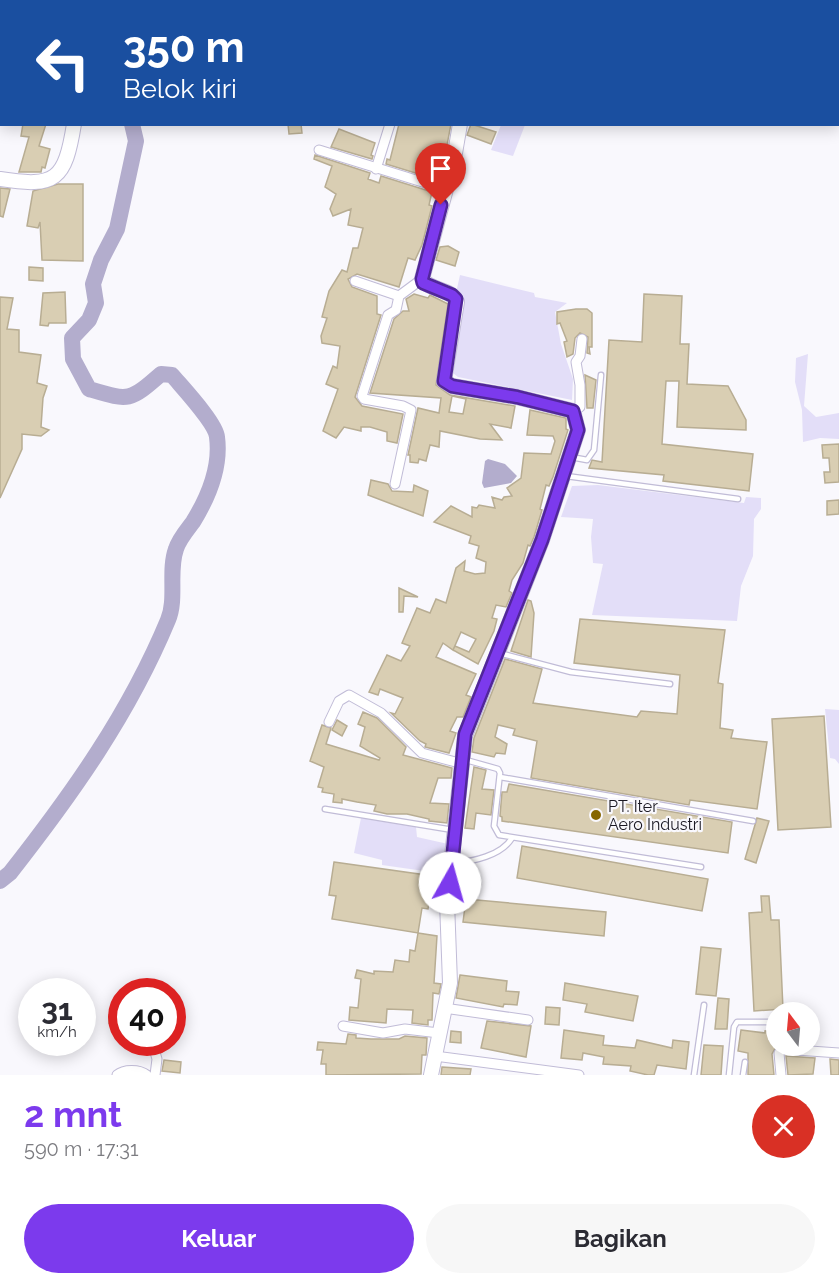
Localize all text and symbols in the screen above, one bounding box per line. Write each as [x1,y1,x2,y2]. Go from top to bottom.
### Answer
text: 350 m [123,23,245,72]
icon: left [24,24,102,102]
text: Belok kiri [123,73,237,104]
pin [415,143,466,205]
icon: arrive [424,152,457,185]
place label: PT. Iter Aero Industri [608,797,702,834]
marker: PT. Iter Aero Industri [589,808,603,822]
position arrow [418,851,482,915]
speed limit sign: 40 [108,978,186,1056]
text: 31 [41,992,73,1027]
north arrow [766,1002,820,1056]
map controls [766,1002,820,1056]
text: km/h [37,1023,77,1041]
text: 2 mnt [24,1093,122,1135]
button: close [752,1095,815,1158]
text: 590 m · 17:31 [24,1137,138,1161]
button: Keluar [24,1204,414,1273]
button: Bagikan [426,1204,815,1273]

